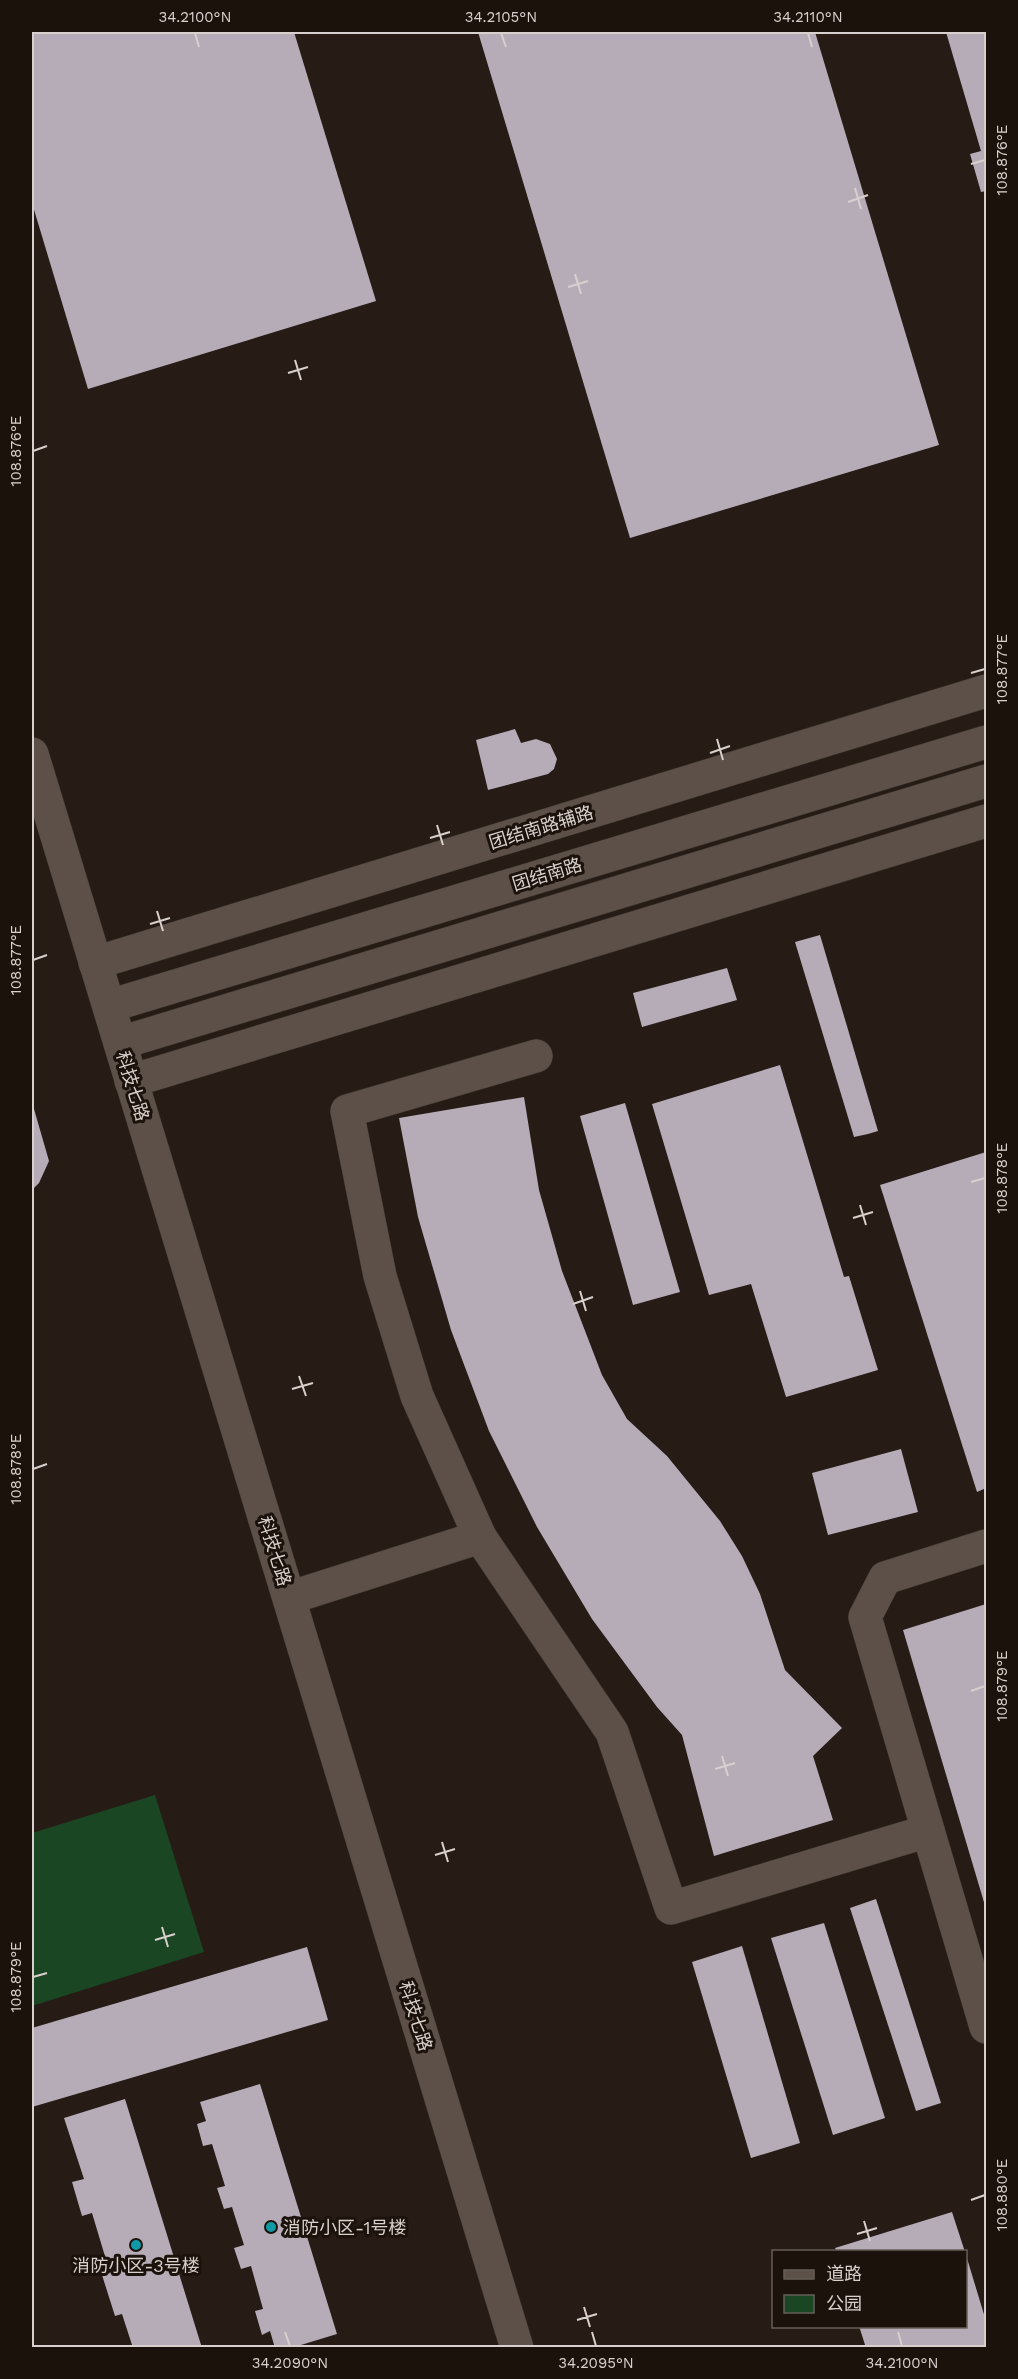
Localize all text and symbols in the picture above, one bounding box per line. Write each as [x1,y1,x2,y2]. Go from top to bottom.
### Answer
text: 34.2100°N [159,8,231,26]
text: 34.2105°N [465,8,537,26]
text: 34.2110°N [773,8,843,26]
text: 108.876°E [993,125,1011,195]
text: 108.876°E [7,416,25,486]
text: 108.877°E [993,634,1011,704]
street label: 团结南路辅路 [486,801,596,853]
street label: 团结南路 [510,853,584,895]
text: 108.877°E [7,925,25,995]
street label: 科技七路 [112,1049,154,1123]
text: 108.878°E [993,1143,1011,1213]
text: 108.878°E [7,1434,25,1504]
street label: 科技七路 [254,1514,296,1588]
text: 108.879°E [993,1650,1011,1722]
text: 108.879°E [7,1941,25,2013]
street label: 科技七路 [395,1979,437,2053]
text: 108.880°E [993,2159,1011,2231]
place label: 消防小区-1号楼 [283,2217,406,2238]
marker: 消防小区-1号楼 [264,2220,278,2234]
marker: 消防小区-3号楼 [129,2238,143,2252]
legend [772,2250,967,2328]
place label: 消防小区-3号楼 [72,2255,200,2276]
text: 道路 [826,2263,862,2284]
text: 公园 [826,2293,862,2314]
text: 34.2090°N [252,2354,328,2372]
text: 34.2095°N [558,2354,634,2372]
text: 34.2100°N [866,2354,938,2372]

